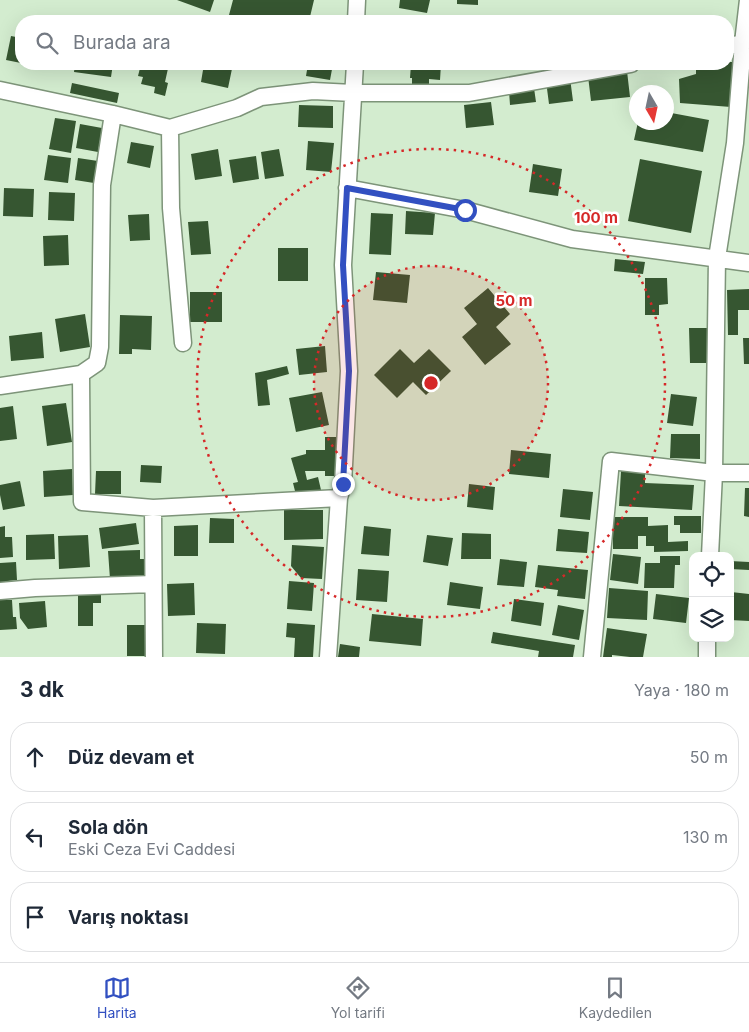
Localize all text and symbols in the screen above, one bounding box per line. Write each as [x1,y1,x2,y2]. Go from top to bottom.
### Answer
search box [15,15,734,70]
icon: search [33,29,61,57]
text: Burada ara [73,31,171,54]
north arrow [629,85,674,130]
route start [454,199,477,222]
text: 100 m [574,208,618,227]
text: 50 m [496,291,532,310]
centre of rings [422,374,440,392]
route end [332,473,355,496]
map controls [689,552,734,642]
button: locate [689,552,734,597]
button: layers [689,597,734,642]
text: 3 dk [20,677,64,702]
text: Yaya · 180 m [634,680,729,700]
icon: ahead [21,743,49,771]
text: Düz devam et [68,746,194,769]
text: 50 m [690,747,728,767]
text: Sola dön [68,816,148,839]
icon: left [21,823,49,851]
text: 130 m [683,827,728,847]
text: Eski Ceza Evi Caddesi [68,839,235,859]
icon: arrive [21,903,49,931]
text: Varış noktası [68,906,189,929]
tab: Harita [97,974,137,1021]
tab: Yol tarifi [331,974,385,1021]
tab: Kaydedilen [579,974,652,1021]

